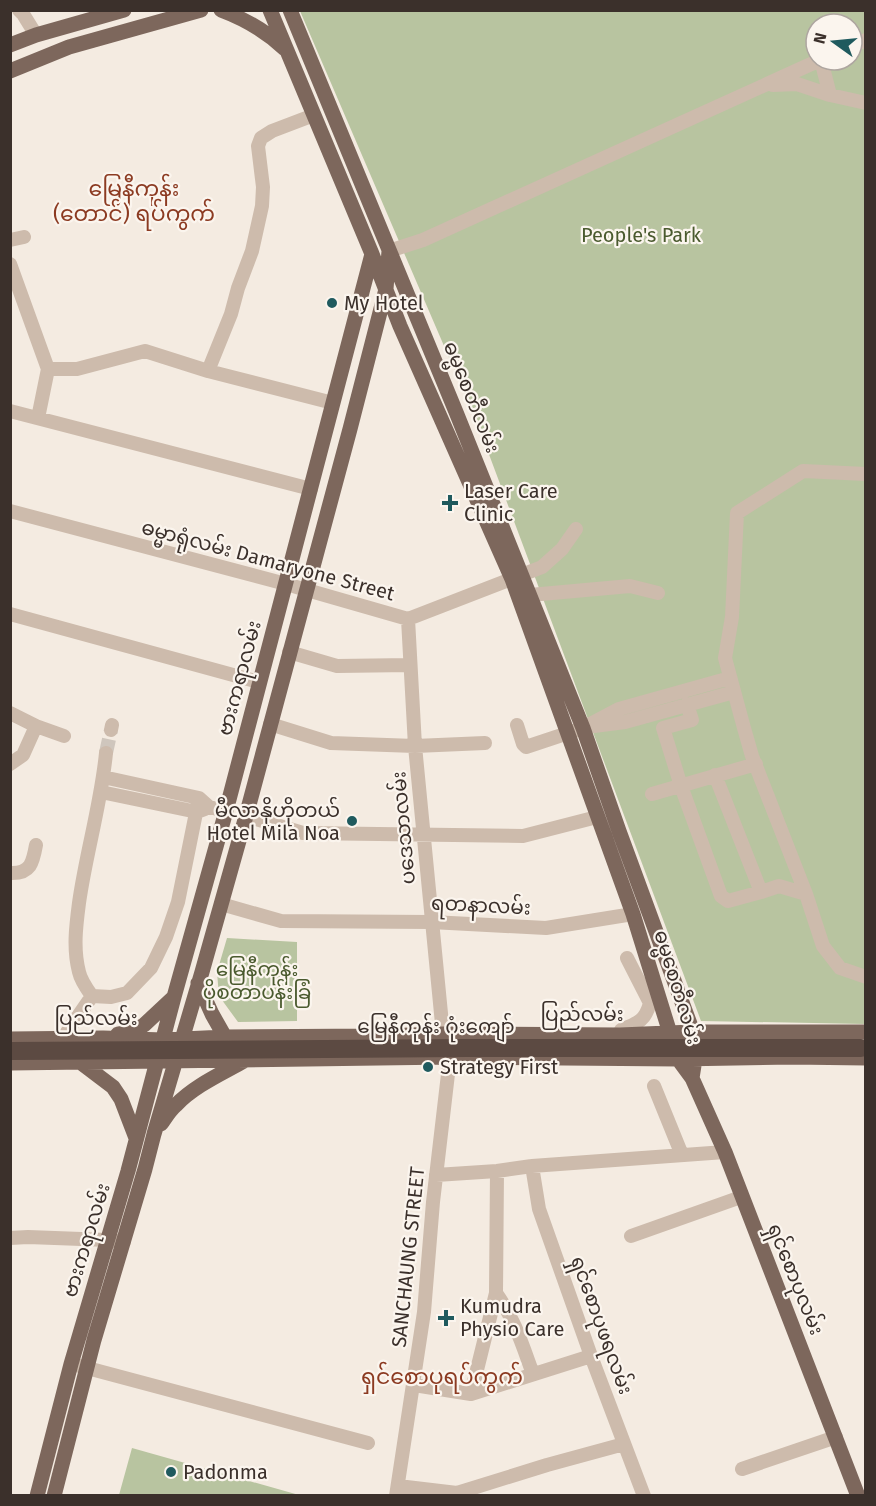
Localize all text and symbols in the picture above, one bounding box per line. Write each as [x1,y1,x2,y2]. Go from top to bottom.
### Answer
north arrow [804,12,864,72]
text: N [809,31,831,46]
district label: မြေနီကုန်း (တောင်) ရပ်ကွက် [53,173,215,231]
park label: People's Park [581,223,702,247]
place label: My Hotel [344,291,424,315]
marker: My Hotel [325,296,339,310]
street label: ဓမ္မစေတီလမ်း [435,337,507,458]
place label: Laser Care Clinic [464,479,558,526]
marker: Laser Care Clinic [441,494,459,512]
street label: ဓမ္မာရုံလမ်း Damaryone Street [138,513,398,610]
street label: ဗားကရာလမ်း [210,617,270,739]
street label: ပဒေသာလမ်း [384,771,420,886]
place label: မီလာနိုဟိုတယ် Hotel Mila Noa [207,796,340,845]
marker: မီလာနိုဟိုတယ် Hotel Mila Noa [345,814,359,828]
street label: ရတနာလမ်း [430,888,532,924]
street label: ဓမ္မစေတီလမ်း [645,926,709,1048]
park label: မြေနီကုန်း ပိုစတာပန်းခြံ [203,955,311,1009]
street label: ပြည်လမ်း [540,1000,624,1030]
street label: ပြည်လမ်း [54,1004,138,1034]
street label: မြေနီကုန်း ဂုံးကျော် [357,1012,515,1043]
place label: Strategy First [440,1055,559,1079]
marker: Strategy First [421,1060,435,1074]
street label: SANCHAUNG STREET [387,1165,429,1348]
street label: ဗားကရာလမ်း [55,1180,119,1301]
street label: ရှင်စောပုလမ်း [758,1219,831,1340]
street label: ရှင်စောပုဖရလမ်း [561,1252,640,1399]
place label: Kumudra Physio Care [460,1294,564,1341]
marker: Kumudra Physio Care [437,1309,455,1327]
district label: ရှင်စောပုရပ်ကွက် [361,1361,523,1394]
place label: Padonma [183,1460,268,1484]
marker: Padonma [164,1465,178,1479]

